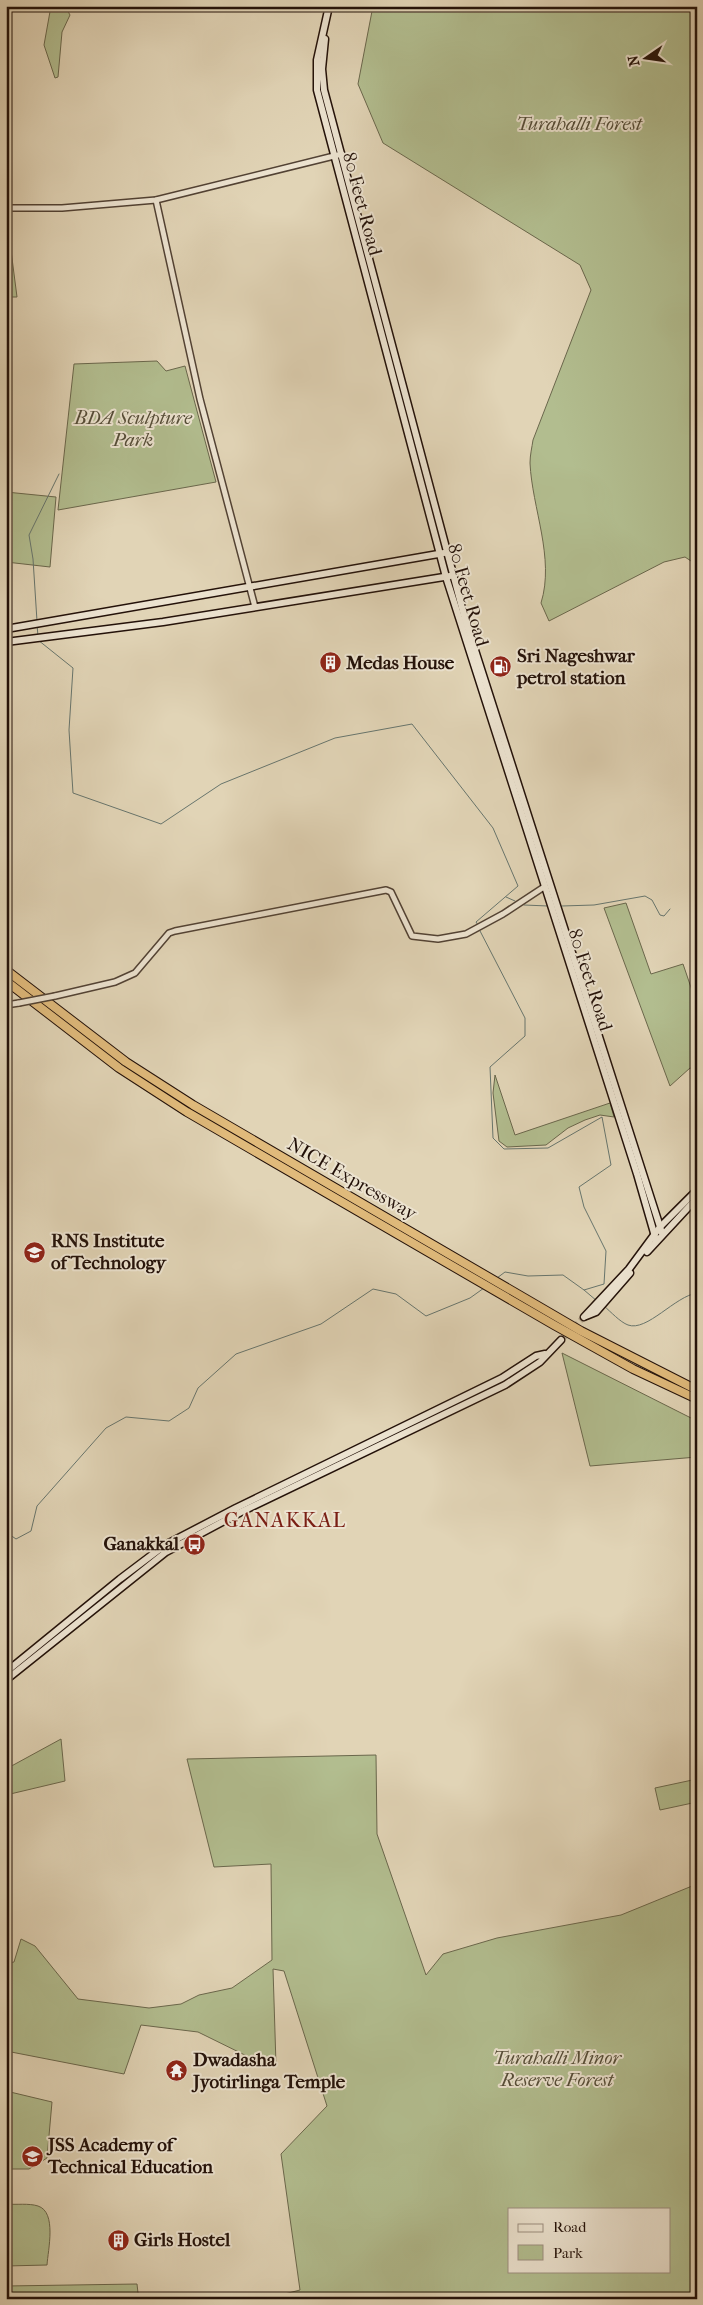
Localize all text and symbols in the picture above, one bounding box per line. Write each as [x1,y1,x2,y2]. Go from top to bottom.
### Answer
north arrow [620,32,670,82]
text: N [624,53,643,68]
park label: Turahalli Forest [516,113,643,135]
street label: 80 Feet Road [338,150,387,259]
park label: BDA Sculpture Park [73,407,193,451]
street label: 80 Feet Road [443,541,493,650]
place label: Sri Nageshwar petrol station [516,645,636,689]
building icon: Medas House [318,651,342,675]
place label: Medas House [345,652,455,674]
fuel station icon: Sri Nageshwar petrol station [489,655,513,679]
street label: 80 Feet Road [563,926,617,1034]
street label: NICE Expressway [283,1133,421,1225]
place label: RNS Institute of Technology [51,1230,167,1274]
school or university icon: RNS Institute of Technology [23,1240,47,1264]
district label: GANAKKAL [224,1508,346,1532]
bus stop icon: Ganakkal [183,1532,207,1556]
place label: Ganakkal [103,1533,180,1555]
park label: Turahalli Minor Reserve Forest [493,2047,622,2091]
place label: Dwadasha Jyotirlinga Temple [191,2049,346,2093]
temple icon: Dwadasha Jyotirlinga Temple [165,2059,189,2083]
place label: JSS Academy of Technical Education [46,2134,214,2178]
school or university icon: JSS Academy of Technical Education [20,2144,44,2168]
legend [508,2208,670,2272]
text: Road [553,2218,587,2236]
building icon: Girls Hostel [106,2228,130,2252]
place label: Girls Hostel [134,2229,231,2251]
text: Park [553,2244,583,2262]

